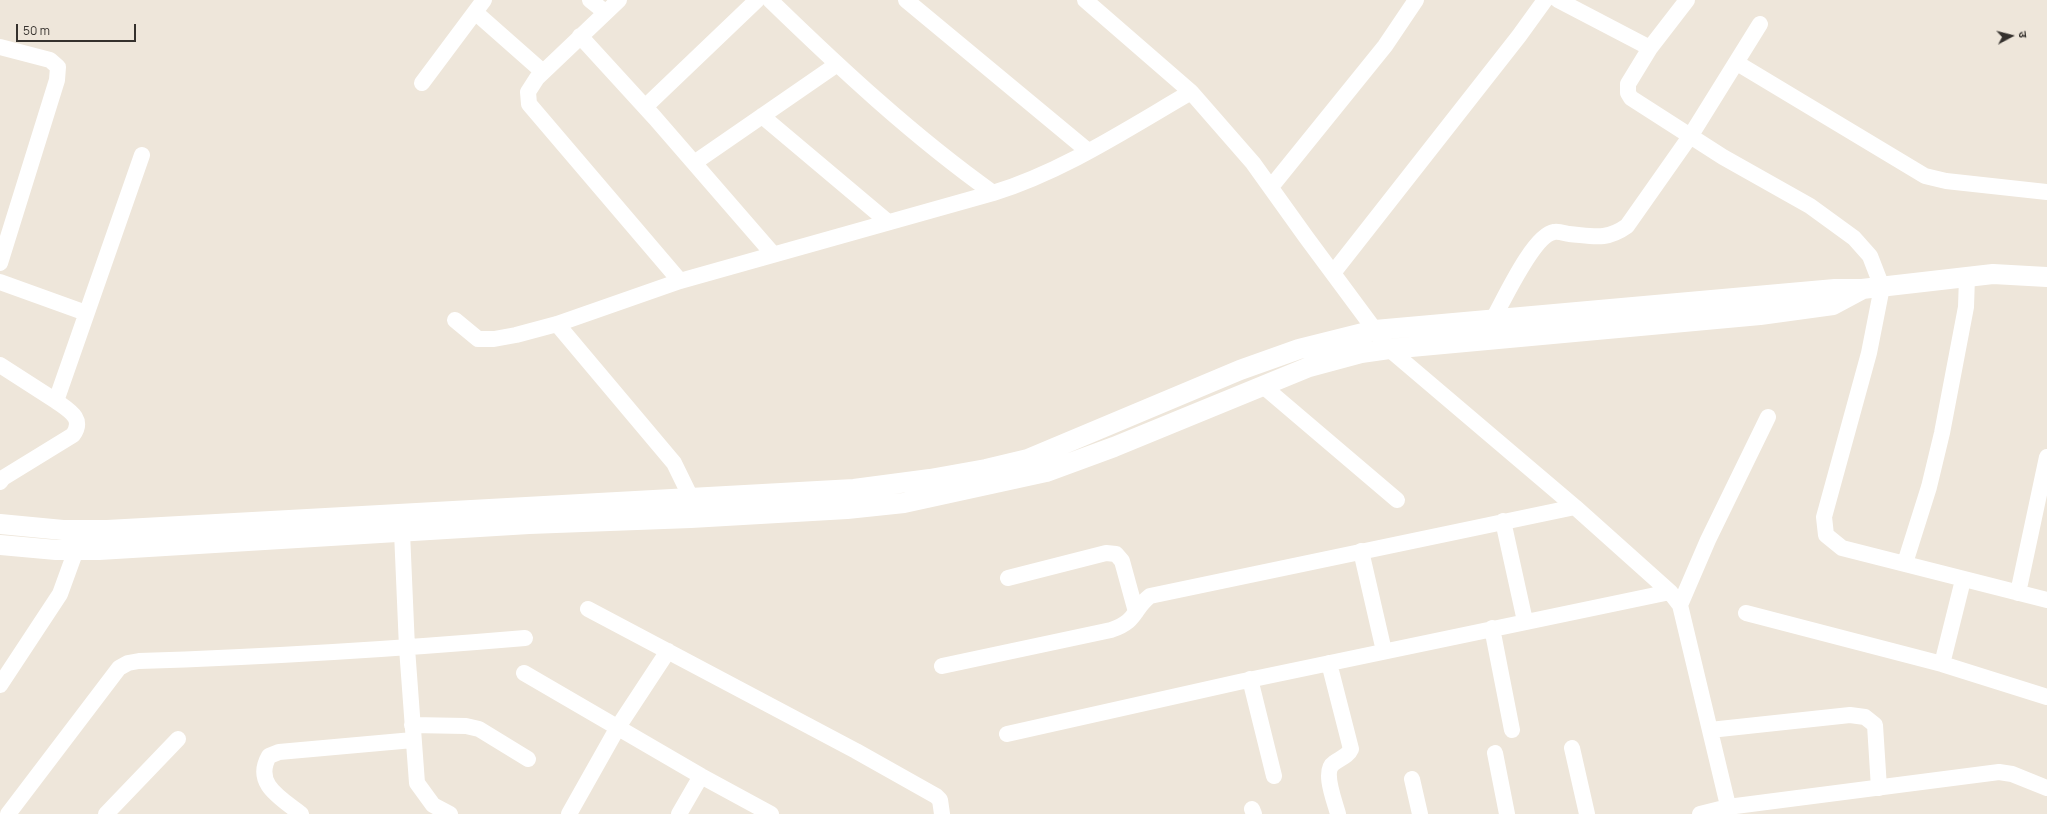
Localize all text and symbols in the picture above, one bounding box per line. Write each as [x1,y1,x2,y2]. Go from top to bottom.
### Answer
scale bar [18,16,138,42]
north arrow [1991,16,2031,56]
text: 50 m [23,22,50,39]
text: उ [2016,30,2031,39]

